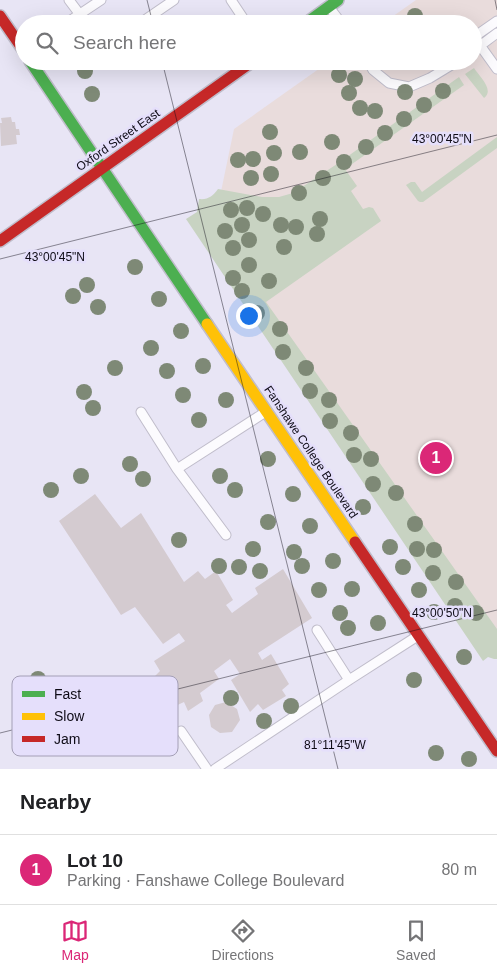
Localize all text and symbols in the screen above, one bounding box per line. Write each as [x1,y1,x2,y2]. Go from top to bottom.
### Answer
search box [15,15,482,70]
icon: search [33,29,61,57]
text: Search here [73,32,177,53]
street label: Oxford Street East [74,106,163,174]
text: 43°00'45"N [412,132,472,146]
text: 43°00'45"N [25,250,85,264]
your location [236,303,262,329]
street label: Fanshawe College Boulevard [261,383,361,521]
pin: 1 [420,439,452,477]
text: 43°00'50"N [412,606,472,620]
legend [12,676,178,756]
text: Fast [54,686,81,702]
text: Slow [54,708,85,724]
text: Jam [54,731,80,747]
text: 81°11'45"W [304,738,367,752]
text: Nearby [20,790,91,813]
text: Lot 10 [67,850,123,871]
text: 1 [32,861,40,878]
text: 80 m [441,861,477,878]
text: Parking · Fanshawe College Boulevard [67,872,344,889]
tab: Map [61,917,89,963]
tab: Directions [212,917,274,963]
tab: Saved [396,917,436,963]

